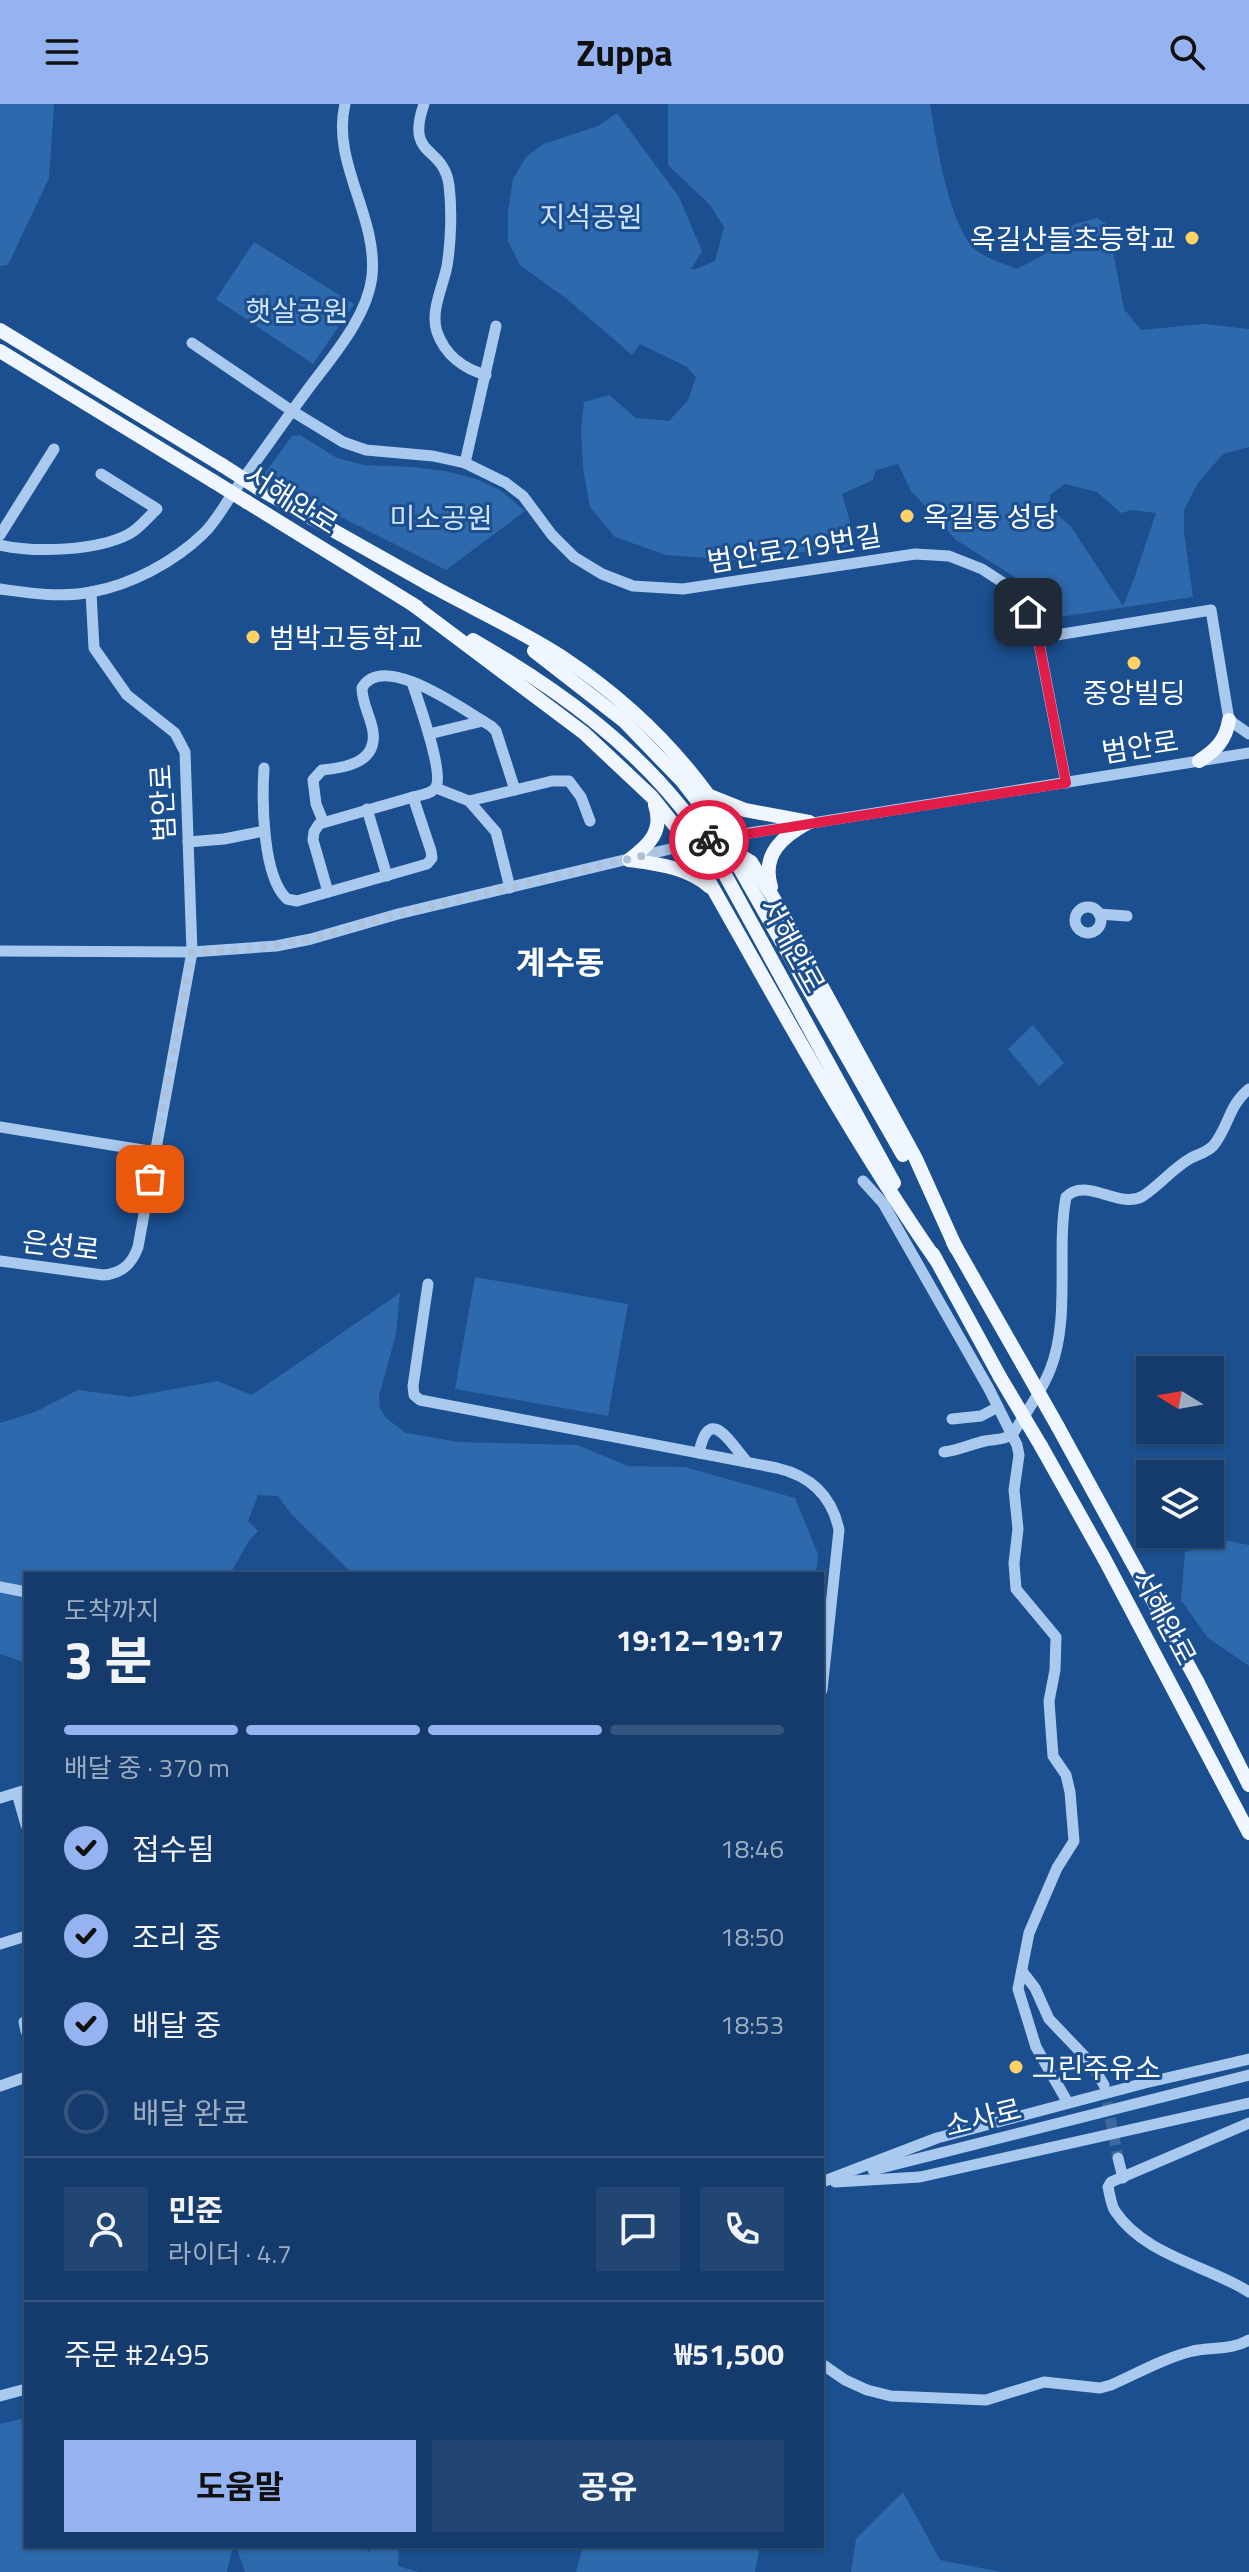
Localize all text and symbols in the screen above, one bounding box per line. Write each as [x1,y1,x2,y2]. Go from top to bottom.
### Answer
text: Zuppa [576,25,673,80]
icon: menu [40,30,84,74]
icon: search [1165,30,1209,74]
park label: 지석공원 [539,195,643,238]
place label: 옥길산들초등학교 [970,217,1176,260]
marker: 옥길산들초등학교 [1183,229,1201,247]
park label: 햇살공원 [245,289,349,332]
street label: 서해안로 [237,453,347,545]
place label: 옥길동 성당 [923,495,1058,538]
park label: 미소공원 [389,496,493,539]
marker: 옥길동 성당 [898,507,916,525]
street label: 범안로219번길 [704,513,884,583]
pin [994,578,1062,646]
icon: home [1006,590,1050,634]
place label: 범박고등학교 [269,616,424,659]
marker: 범박고등학교 [244,628,262,646]
marker: 중앙빌딩 [1125,654,1143,672]
place label: 중앙빌딩 [1082,671,1186,714]
street label: 범안로 [1098,719,1182,773]
street label: 범안로 [139,763,185,843]
courier [669,800,749,880]
icon: bike [687,818,731,862]
street label: 서해안로 [749,890,837,1000]
district label: 계수동 [516,938,604,986]
pin [116,1145,184,1213]
icon: bag [128,1157,172,1201]
street label: 은성로 [20,1219,102,1271]
north arrow [1136,1356,1224,1444]
map controls [1136,1356,1224,1548]
button: layers [1136,1460,1224,1548]
street label: 서해안로 [1122,1561,1208,1673]
text: 도착까지 [64,1591,160,1630]
text: 19:12–19:17 [616,1617,784,1663]
text: 3 분 [64,1620,152,1699]
text: 배달 중 · 370 m [64,1748,230,1787]
icon: check [64,1826,108,1870]
text: 접수됨 [132,1826,215,1872]
text: 18:46 [720,1829,784,1868]
icon: check [64,1914,108,1958]
text: 조리 중 [132,1914,221,1960]
text: 18:50 [720,1917,784,1956]
icon: check [64,2002,108,2046]
text: 배달 중 [132,2002,221,2048]
text: 18:53 [720,2005,784,2044]
place label: 그린주유소 [1032,2046,1161,2089]
marker: 그린주유소 [1007,2058,1025,2076]
street label: 소사로 [940,2087,1026,2147]
text: 배달 완료 [132,2090,249,2136]
button: person [64,2187,148,2271]
text: 민준 [168,2187,223,2233]
button: chat [596,2187,680,2271]
button: phone [700,2187,784,2271]
text: 라이더 · 4.7 [168,2234,292,2273]
text: 주문 #2495 [64,2331,210,2377]
text: ₩51,500 [674,2331,784,2377]
button: 도움말 [64,2440,416,2532]
button: 공유 [432,2440,784,2532]

